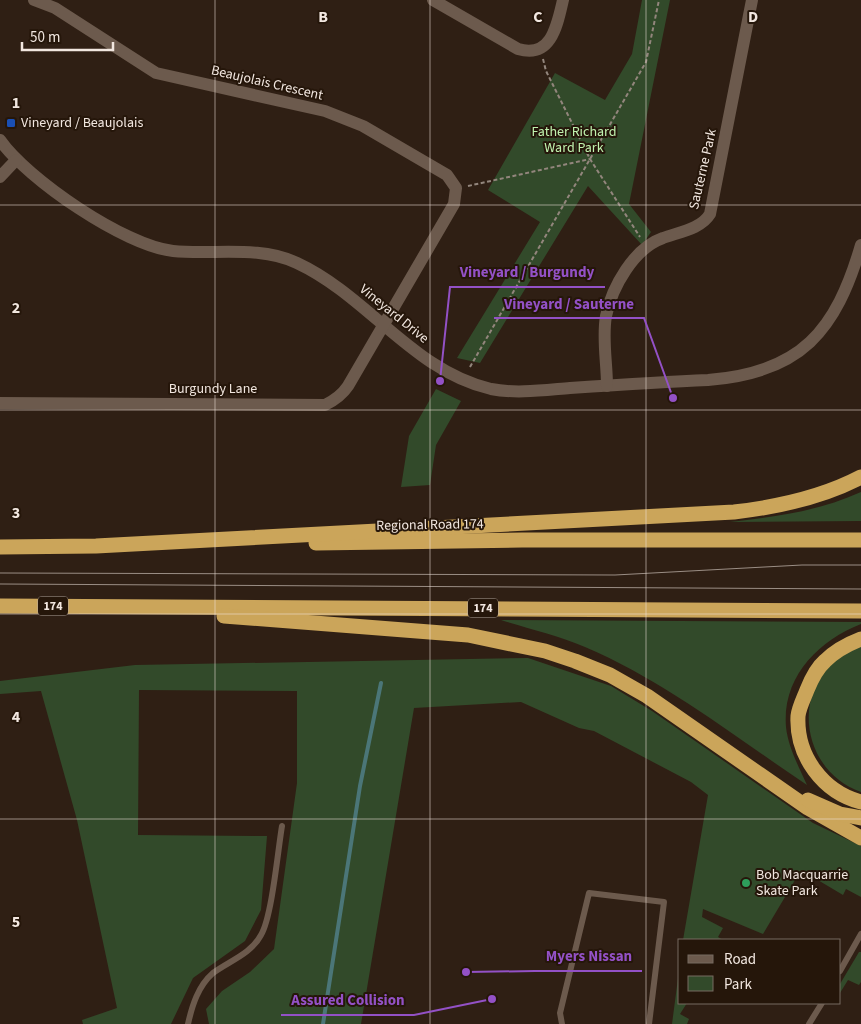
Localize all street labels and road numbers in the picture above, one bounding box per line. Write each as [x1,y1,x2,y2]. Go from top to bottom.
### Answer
street label: Beaujolais Crescent [209,60,325,106]
street label: Sauterne Park [684,127,722,211]
street label: Vineyard Drive [355,280,433,348]
street label: Burgundy Lane [169,379,257,399]
street label: Regional Road 174 [376,514,484,536]
road number: 174 [38,596,68,616]
road number: 174 [468,598,498,618]

